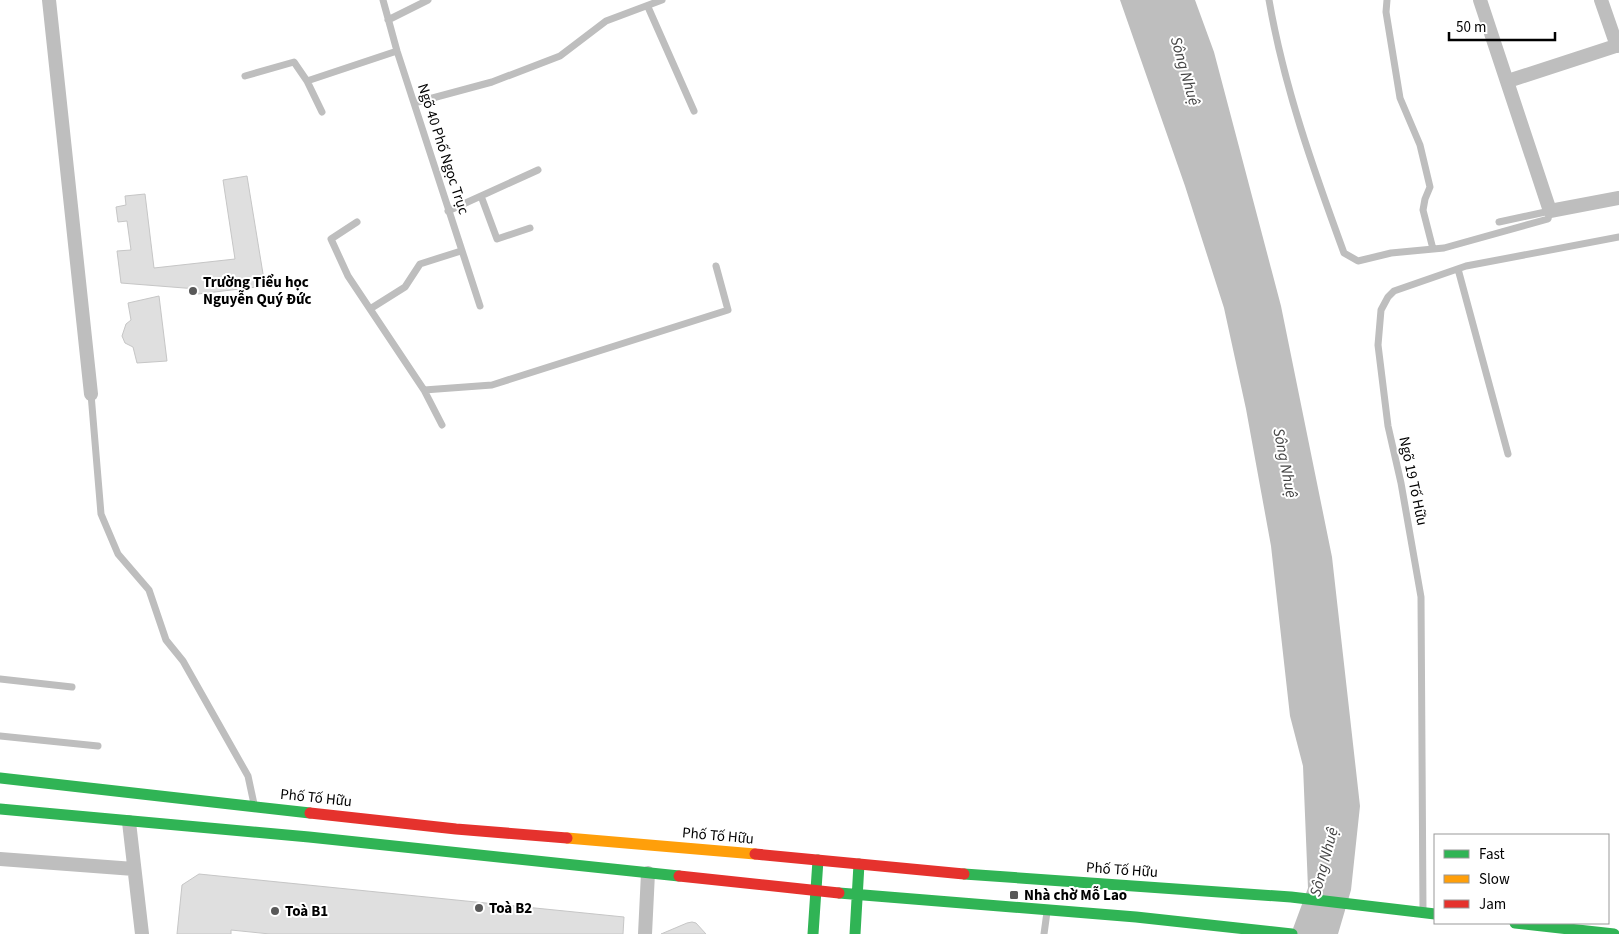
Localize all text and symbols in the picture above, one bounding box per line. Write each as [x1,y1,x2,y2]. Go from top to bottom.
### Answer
scale bar [1449,10,1555,42]
text: 50 m [1456,17,1486,38]
water label: Sông Nhuệ [1165,34,1205,108]
street label: Ngõ 40 Phố Ngọc Trục [412,81,474,217]
place label: Trường Tiểu học Nguyễn Quý Đức [203,272,312,310]
marker: Trường Tiểu học Nguyễn Quý Đức [187,285,199,297]
water label: Sông Nhuệ [1267,426,1303,500]
street label: Ngõ 19 Tố Hữu [1393,435,1433,527]
street label: Phố Tố Hữu [279,784,353,812]
street label: Phố Tố Hữu [681,822,755,850]
water label: Sông Nhuệ [1304,825,1344,899]
legend [1434,834,1609,924]
text: Fast [1479,844,1505,865]
street label: Phố Tố Hữu [1085,857,1159,883]
text: Slow [1479,869,1510,890]
place label: Nhà chờ Mỗ Lao [1024,885,1127,906]
marker: Nhà chờ Mỗ Lao [1008,889,1020,901]
text: Jam [1479,894,1506,915]
place label: Toà B2 [489,898,532,919]
place label: Toà B1 [285,901,328,922]
marker: Toà B2 [473,902,485,914]
marker: Toà B1 [269,905,281,917]

